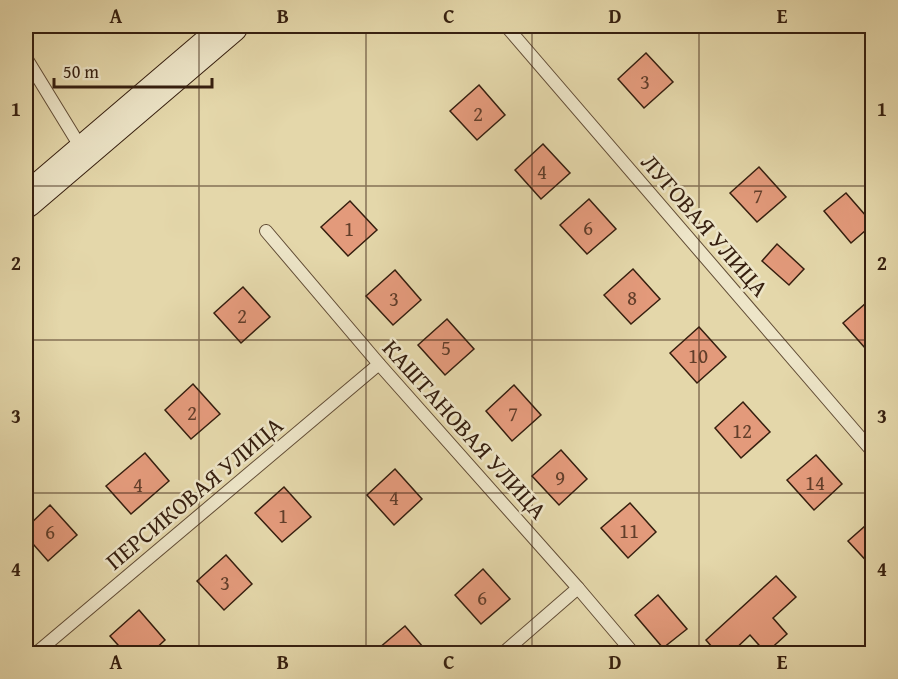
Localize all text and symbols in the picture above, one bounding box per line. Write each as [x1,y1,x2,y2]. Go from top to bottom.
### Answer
text: A [110,1,123,30]
text: B [277,1,289,30]
text: C [443,1,455,30]
text: D [608,1,622,30]
text: E [777,1,788,30]
scale bar [54,51,212,89]
text: 50 m [63,58,99,85]
house number: 3 [640,66,650,97]
text: 1 [11,94,21,123]
text: 1 [877,94,887,123]
house number: 2 [473,98,483,129]
street label: ЛУГОВАЯ УЛИЦА [633,146,777,305]
house number: 4 [537,156,547,187]
house number: 7 [753,180,763,211]
house number: 6 [583,212,593,243]
house number: 1 [344,213,354,244]
text: 2 [11,248,21,277]
text: 2 [877,248,887,277]
house number: 8 [627,282,637,313]
house number: 3 [389,283,399,314]
house number: 2 [237,300,247,331]
street label: КАШТАНОВАЯ УЛИЦА [375,331,556,527]
house number: 5 [441,332,451,363]
house number: 10 [688,340,708,371]
house number: 2 [187,397,197,428]
house number: 7 [508,398,518,429]
text: 3 [11,401,21,430]
text: 3 [877,401,887,430]
street label: ПЕРСИКОВАЯ УЛИЦА [97,408,291,578]
house number: 12 [732,415,752,446]
house number: 9 [555,462,565,493]
house number: 14 [805,467,825,498]
house number: 4 [133,469,143,500]
house number: 4 [389,482,399,513]
house number: 1 [278,500,288,531]
house number: 11 [619,515,639,546]
house number: 6 [45,516,55,547]
text: 4 [11,554,21,583]
text: 4 [877,554,887,583]
house number: 3 [220,567,230,598]
house number: 6 [477,582,487,613]
text: A [110,647,123,676]
text: B [277,647,289,676]
text: C [443,647,455,676]
text: D [608,647,622,676]
text: E [777,647,788,676]

